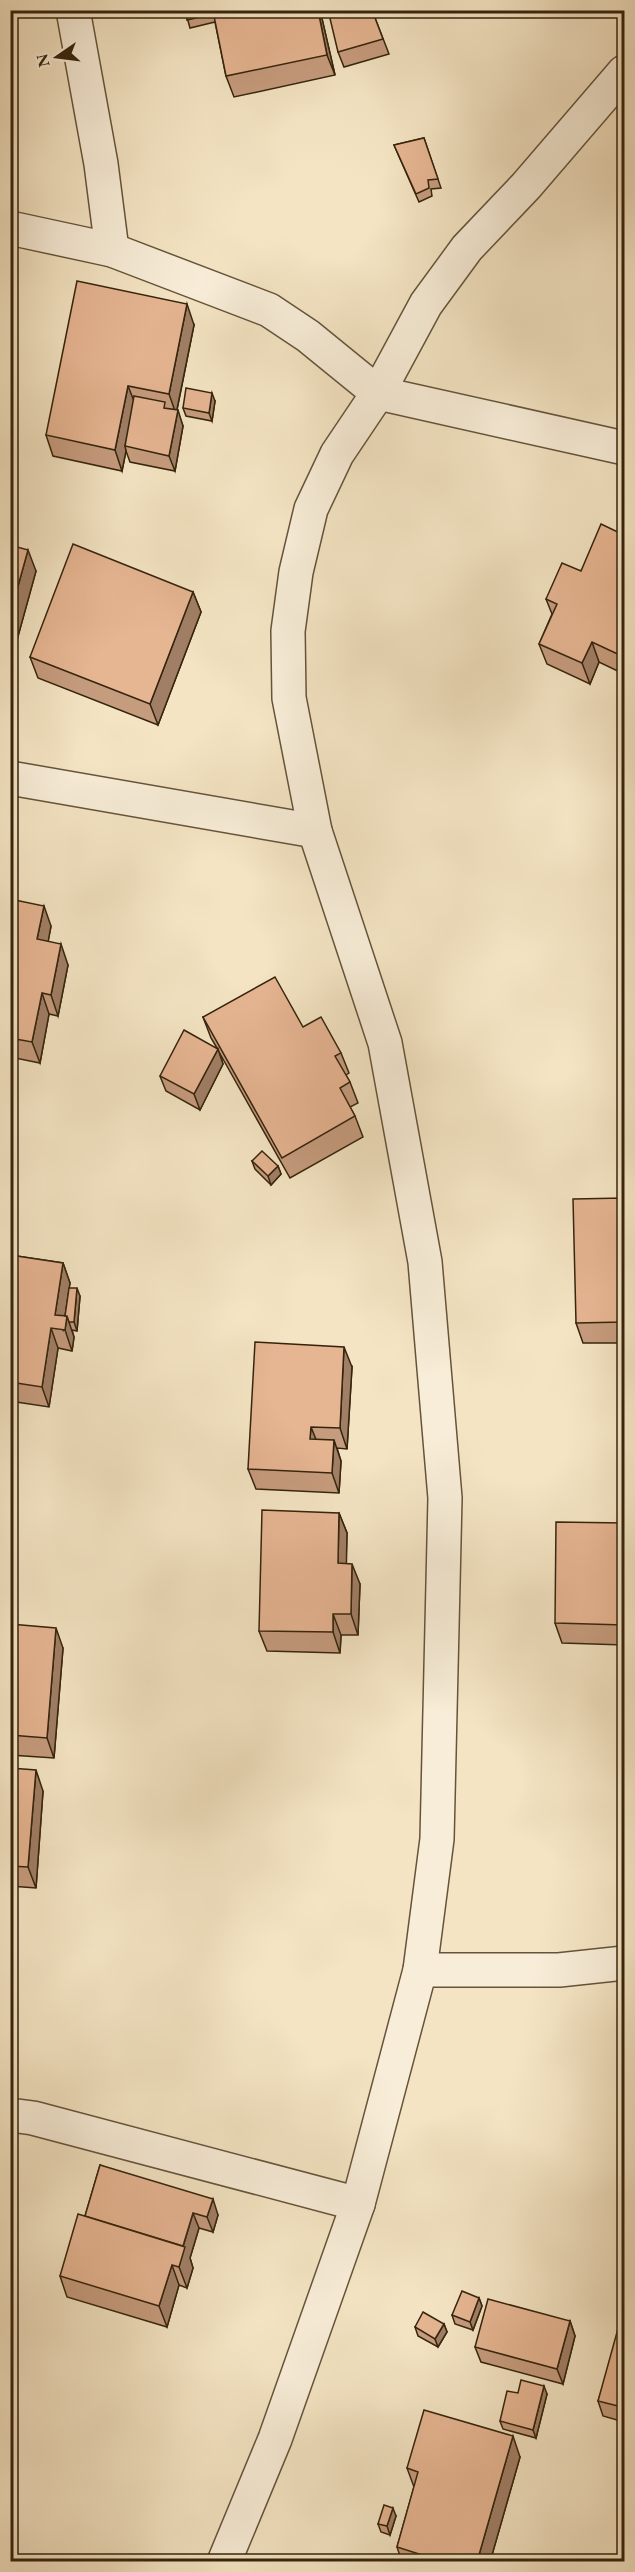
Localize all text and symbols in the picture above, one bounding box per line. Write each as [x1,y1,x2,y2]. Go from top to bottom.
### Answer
north arrow [27,27,87,87]
text: N [31,52,55,69]

